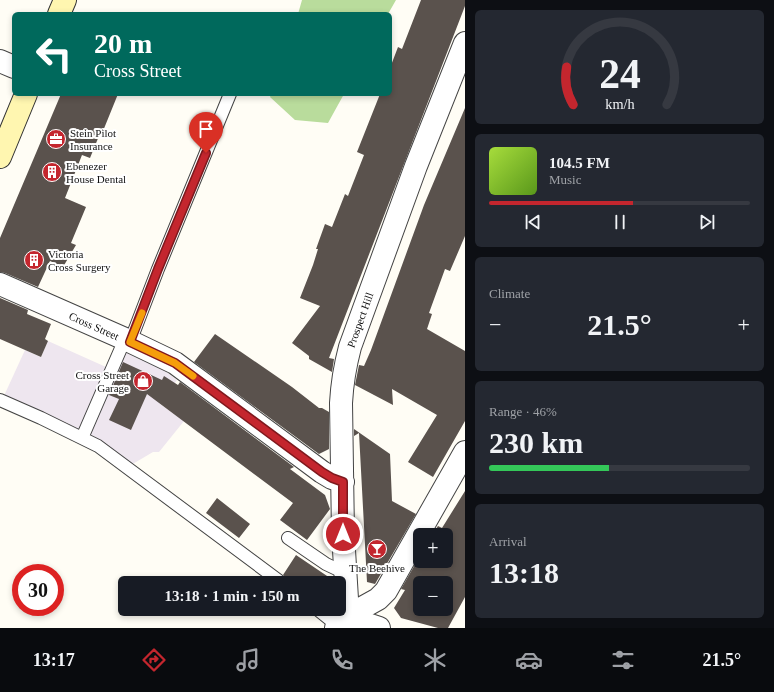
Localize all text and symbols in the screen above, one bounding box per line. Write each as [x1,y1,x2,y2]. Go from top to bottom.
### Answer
icon: left [28,28,80,80]
text: 20 m [94,28,152,59]
text: 24 [599,51,641,97]
text: Cross Street [94,61,182,81]
text: km/h [605,95,634,111]
pin [189,112,223,153]
icon: arrive [195,118,217,140]
place label: Stein Pilot Insurance [70,127,116,152]
office icon: Stein Pilot Insurance [45,128,67,150]
text: 104.5 FM [549,155,610,171]
place label: Ebenezer House Dental [66,160,126,185]
building icon: Ebenezer House Dental [41,161,63,183]
text: Music [549,172,582,187]
icon: previous [522,211,544,233]
icon: pause [609,211,631,233]
icon: next [696,211,718,233]
place label: Victoria Cross Surgery [48,248,111,273]
building icon: Victoria Cross Surgery [23,249,45,271]
text: Climate [489,286,530,301]
street label: Prospect Hill [344,291,376,349]
text: 21.5° [587,308,652,341]
street label: Cross Street [67,310,121,342]
text: − [489,312,501,337]
text: + [738,312,750,337]
place label: Cross Street Garage [76,369,129,394]
shop icon: Cross Street Garage [132,370,154,392]
text: Range · 46% [489,404,557,419]
text: 230 km [489,426,583,459]
position arrow [322,513,364,555]
map controls [413,528,453,616]
button: + [413,528,453,568]
text: Arrival [489,534,527,549]
bar icon: The Beehive [366,538,388,560]
text: 13:18 [489,556,559,589]
place label: The Beehive [349,562,405,574]
speed limit sign: 30 [12,564,64,616]
button: − [413,576,453,616]
text: 13:18 · 1 min · 150 m [165,588,300,604]
icon: directions [140,646,168,674]
icon: music [234,646,262,674]
icon: phone [328,646,356,674]
icon: climate [421,646,449,674]
icon: car [515,646,543,674]
icon: filters [609,646,637,674]
text: 13:17 [33,650,75,670]
text: 21.5° [702,650,741,670]

